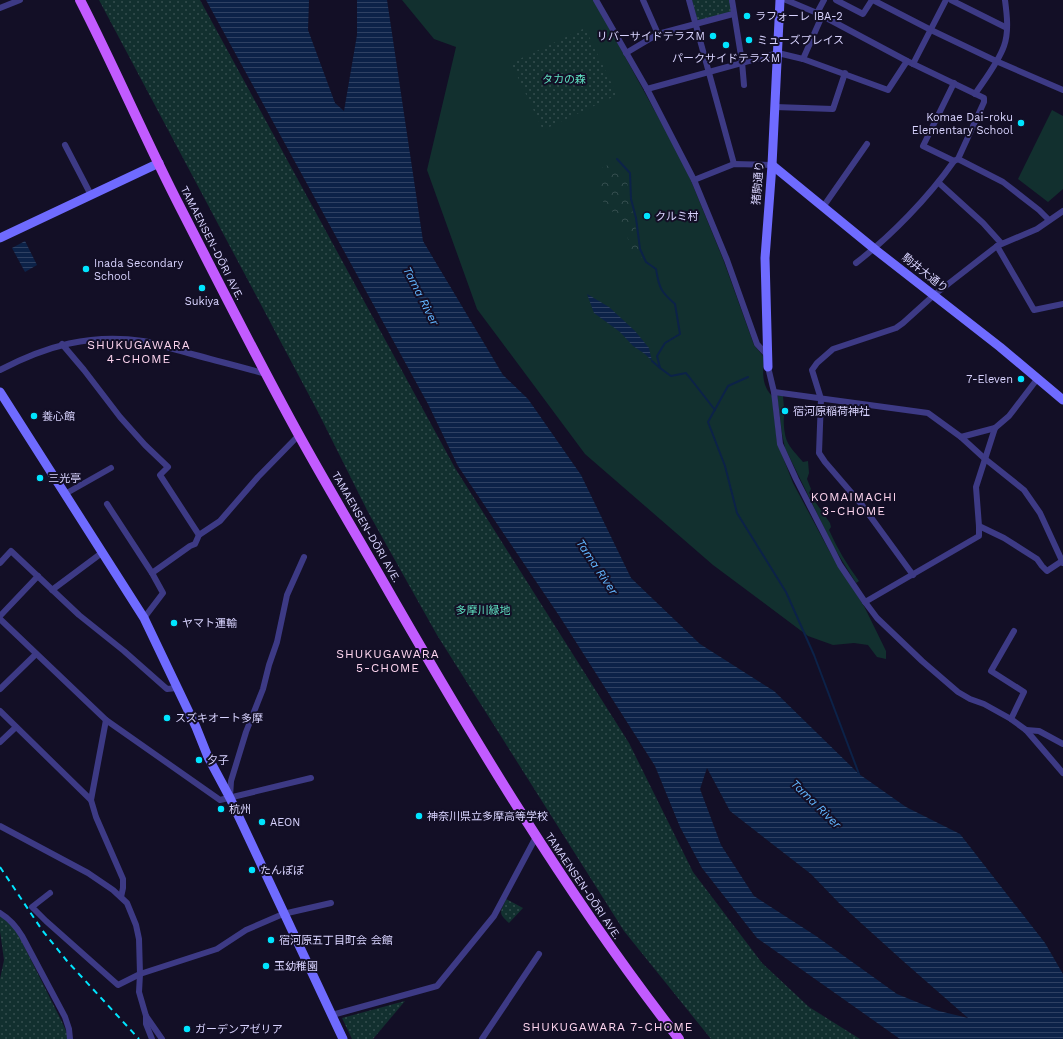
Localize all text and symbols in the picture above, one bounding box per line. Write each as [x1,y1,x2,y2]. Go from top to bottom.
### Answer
place label: ラフォーレ IBA-2 [755,10,843,23]
marker: ラフォーレ IBA-2 [742,11,752,21]
place label: リバーサイドテラスM [597,30,705,43]
marker: リバーサイドテラスM [708,31,718,41]
place label: ミューズプレイス [757,34,844,47]
marker: ミューズプレイス [744,35,754,45]
marker: パークサイドテラスM [721,40,731,50]
place label: パークサイドテラスM [672,52,780,65]
park label: タカの森 [542,73,586,86]
place label: Komae Dai-roku Elementary School [912,111,1014,137]
marker: Komae Dai-roku Elementary School [1016,118,1026,128]
street label: 猪駒通り [750,161,766,205]
street label: TAMAENSEN-DŌRI AVE. [178,184,246,302]
place label: クルミ村 [655,210,699,223]
marker: クルミ村 [642,211,652,221]
street label: 駒井大通り [899,251,951,295]
place label: Inada Secondary School [94,257,183,283]
marker: Inada Secondary School [81,264,91,274]
water label: Tama River [400,264,442,329]
marker: Sukiya [197,283,207,293]
place label: Sukiya [185,295,219,308]
district label: SHUKUGAWARA 4-CHOME [87,338,191,366]
place label: 7-Eleven [966,373,1013,386]
marker: 7-Eleven [1016,374,1026,384]
place label: 宿河原稲荷神社 [793,405,870,418]
marker: 宿河原稲荷神社 [780,406,790,416]
place label: 養心館 [42,410,75,423]
marker: 養心館 [29,411,39,421]
street label: TAMAENSEN-DŌRI AVE. [329,469,403,585]
place label: 三光亭 [48,472,81,485]
marker: 三光亭 [35,473,45,483]
district label: KOMAIMACHI 3-CHOME [811,490,897,518]
water label: Tama River [573,536,622,599]
park label: 多摩川緑地 [456,604,511,617]
place label: ヤマト運輸 [182,617,237,630]
marker: ヤマト運輸 [169,618,179,628]
district label: SHUKUGAWARA 5-CHOME [336,647,440,675]
place label: スズキオート多摩 [175,712,263,725]
marker: スズキオート多摩 [162,713,172,723]
place label: 夕子 [207,754,229,767]
marker: 夕子 [194,755,204,765]
water label: Tama River [788,777,845,832]
place label: 杭州 [229,803,251,816]
marker: 杭州 [216,804,226,814]
place label: 神奈川県立多摩高等学校 [427,810,548,823]
marker: 神奈川県立多摩高等学校 [414,811,424,821]
place label: AEON [270,816,300,829]
marker: AEON [257,817,267,827]
street label: TAMAENSEN-DŌRI AVE. [542,830,624,942]
place label: たんぽぽ [260,864,304,877]
marker: たんぽぽ [247,865,257,875]
place label: 宿河原五丁目町会 会館 [279,934,393,947]
marker: 宿河原五丁目町会 会館 [266,935,276,945]
place label: 玉幼稚園 [274,960,318,973]
marker: 玉幼稚園 [261,961,271,971]
district label: SHUKUGAWARA 7-CHOME [523,1020,693,1034]
place label: ガーデンアゼリア [195,1023,283,1036]
marker: ガーデンアゼリア [182,1024,192,1034]

